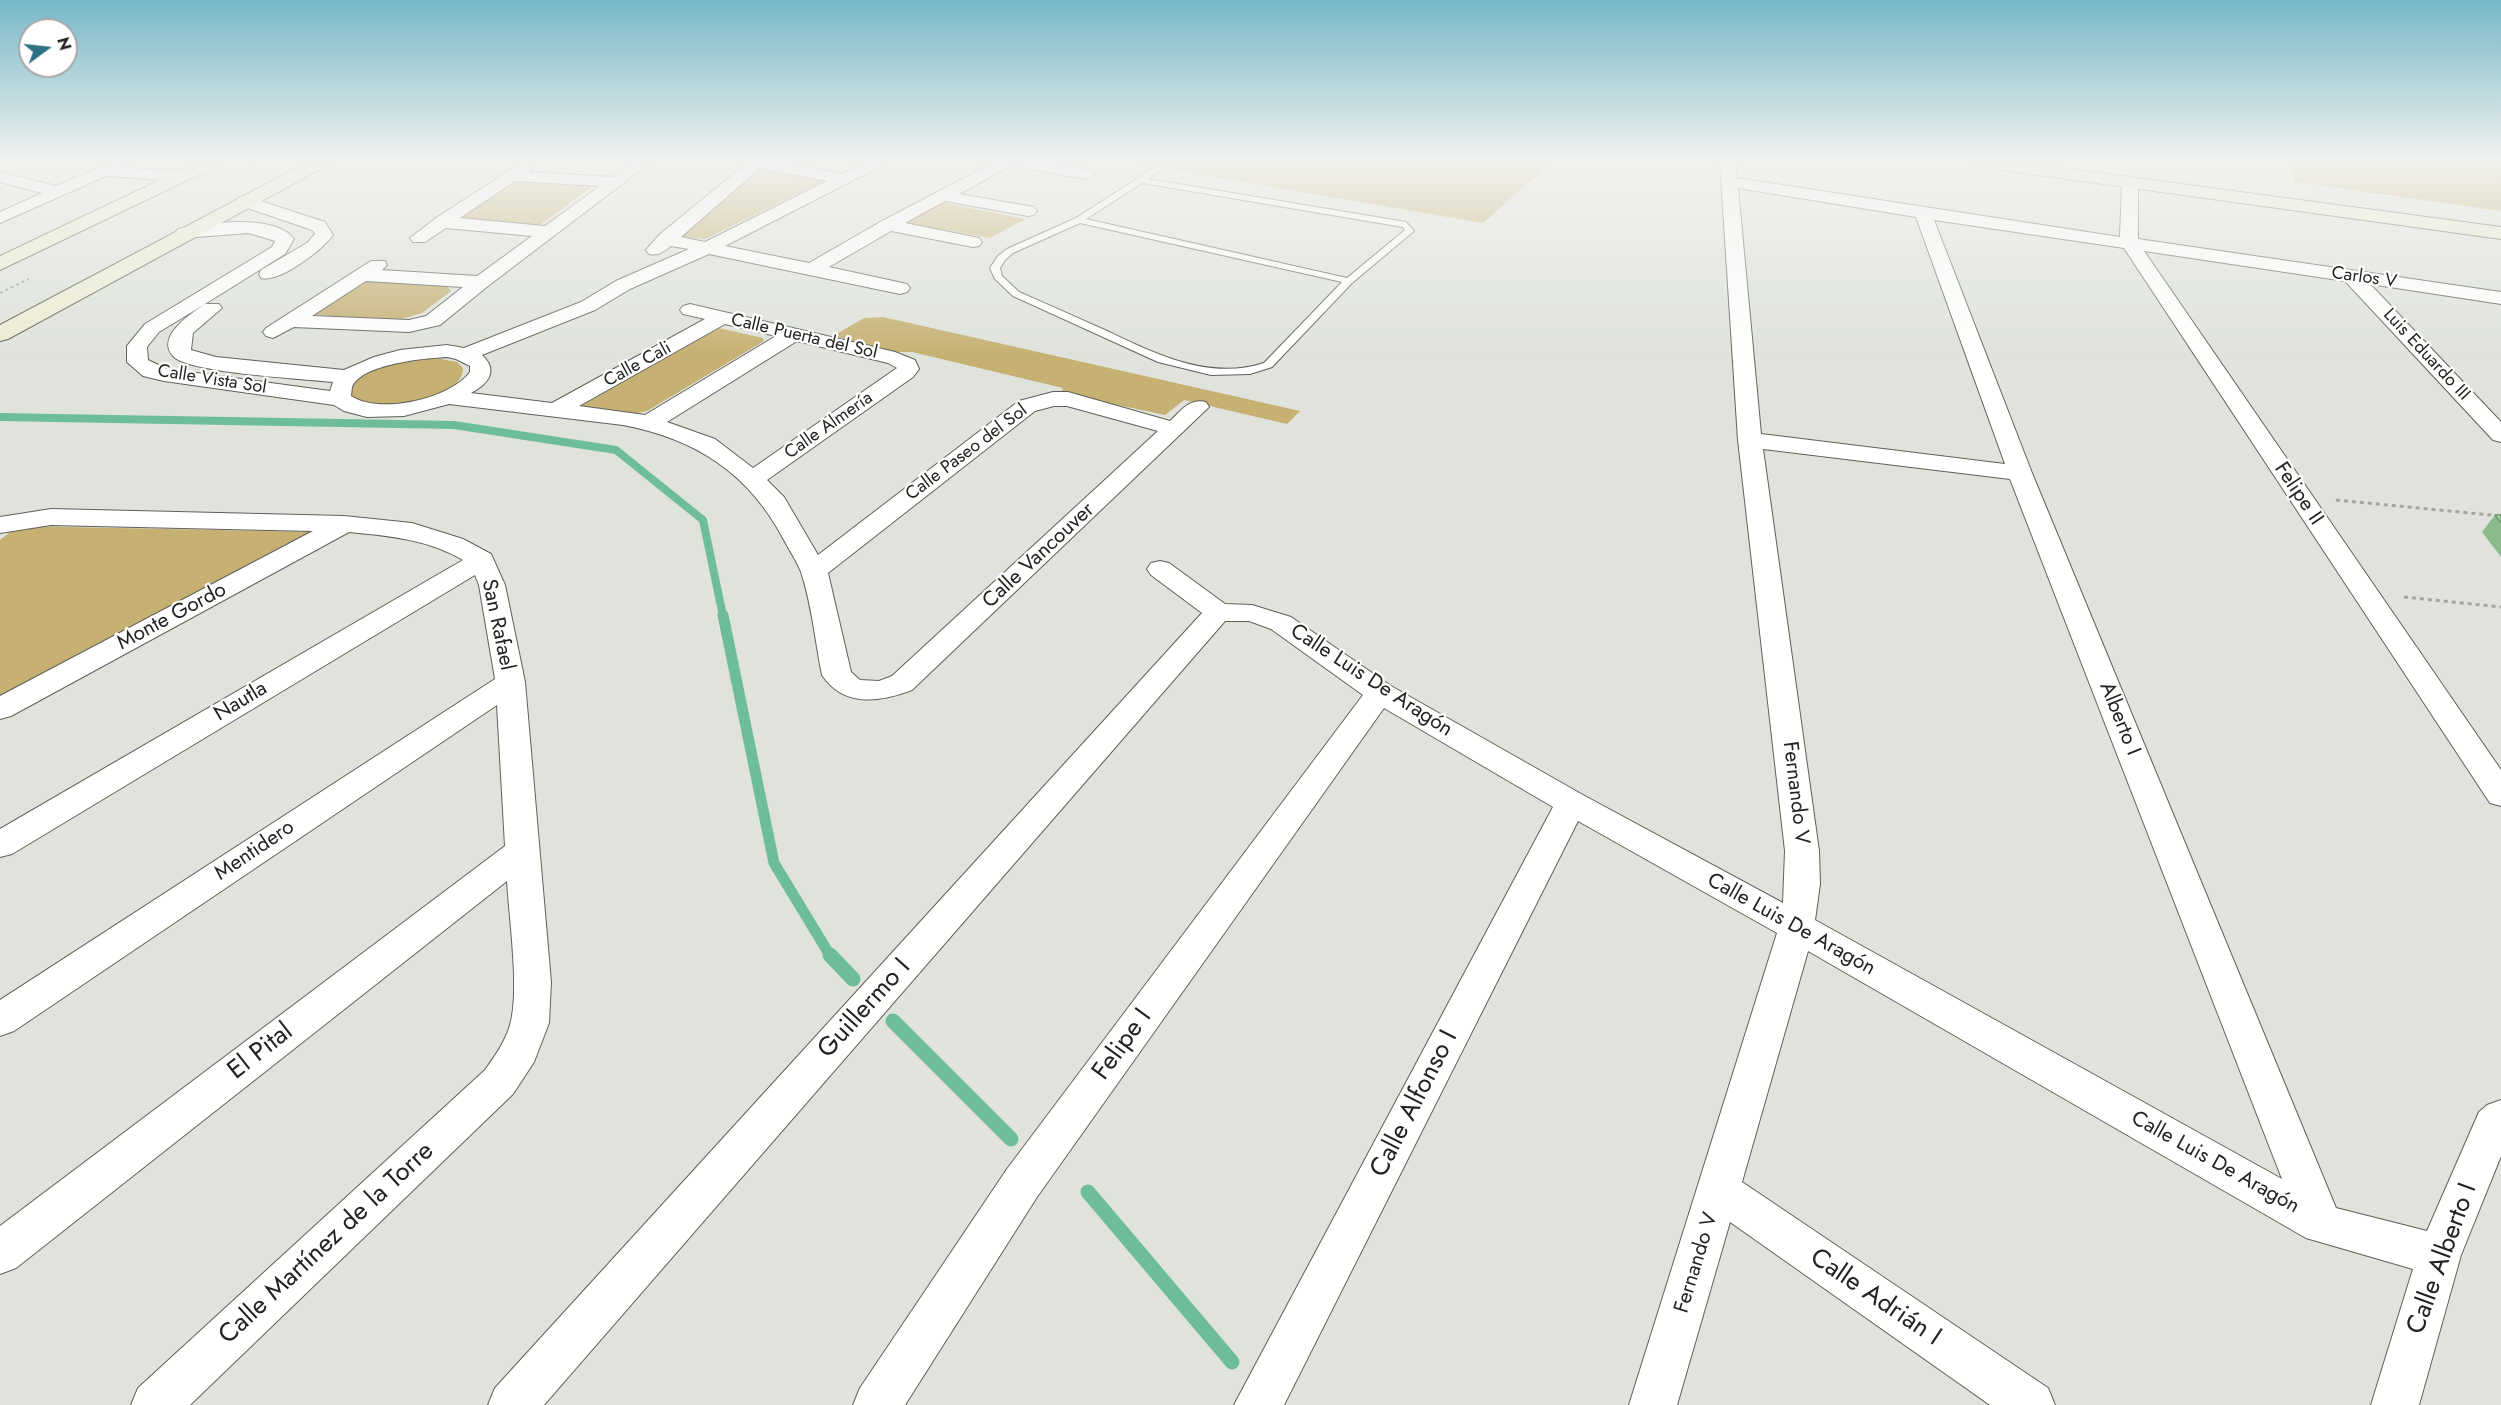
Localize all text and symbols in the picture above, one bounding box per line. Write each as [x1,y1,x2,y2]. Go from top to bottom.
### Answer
north arrow [18,18,78,78]
text: N [51,35,77,53]
street label: Carlos V [2330,263,2398,293]
street label: Luis Eduardo III [2378,305,2474,405]
street label: Calle Puerta del Sol [729,310,879,364]
street label: Calle Cali [601,338,675,392]
street label: Calle Vista Sol [156,361,268,399]
street label: Calle Almería [781,388,877,464]
street label: Calle Paseo del Sol [902,400,1032,506]
street label: Felipe II [2268,458,2328,530]
street label: Calle Vancouver [978,498,1100,614]
street label: San Rafael [475,577,519,673]
street label: Monte Gordo [113,578,231,656]
street label: Calle Luis De Aragón [1285,619,1457,743]
street label: Nautla [210,676,272,728]
street label: Alberto I [2093,679,2145,759]
street label: Fernando V [1776,740,1814,846]
street label: Mentidero [210,815,300,887]
street label: Calle Luis De Aragón [1702,868,1880,982]
street label: Guillermo I [812,953,918,1065]
street label: Felipe I [1087,1003,1159,1087]
street label: El Pital [222,1017,300,1087]
street label: Calle Alfonso I [1365,1025,1465,1183]
street label: Calle Luis De Aragón [2126,1106,2304,1220]
street label: Calle Martínez de la Torre [213,1136,441,1352]
street label: Calle Alberto I [2401,1179,2485,1339]
street label: Fernando V [1670,1210,1724,1316]
street label: Calle Adrián I [1803,1243,1947,1353]

